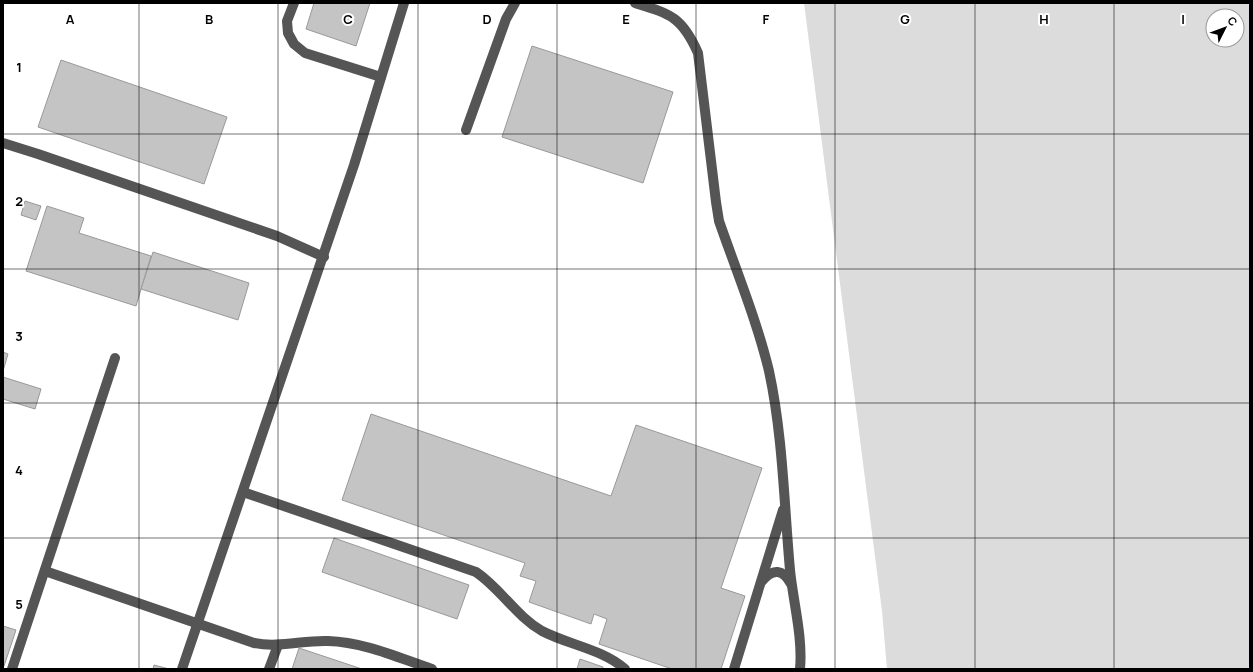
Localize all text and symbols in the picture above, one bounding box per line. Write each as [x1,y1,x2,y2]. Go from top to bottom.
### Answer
north arrow [1205,8,1245,48]
text: A [66,10,75,28]
text: B [205,10,213,28]
text: C [343,10,353,28]
text: D [482,10,492,28]
text: E [622,10,630,28]
text: F [763,10,770,28]
text: G [900,10,910,28]
text: H [1039,10,1049,28]
text: I [1181,10,1185,28]
text: С [1225,13,1241,29]
text: 1 [16,58,22,76]
text: 2 [15,192,23,210]
text: 3 [15,327,23,345]
text: 4 [15,461,23,479]
text: 5 [15,595,23,613]

